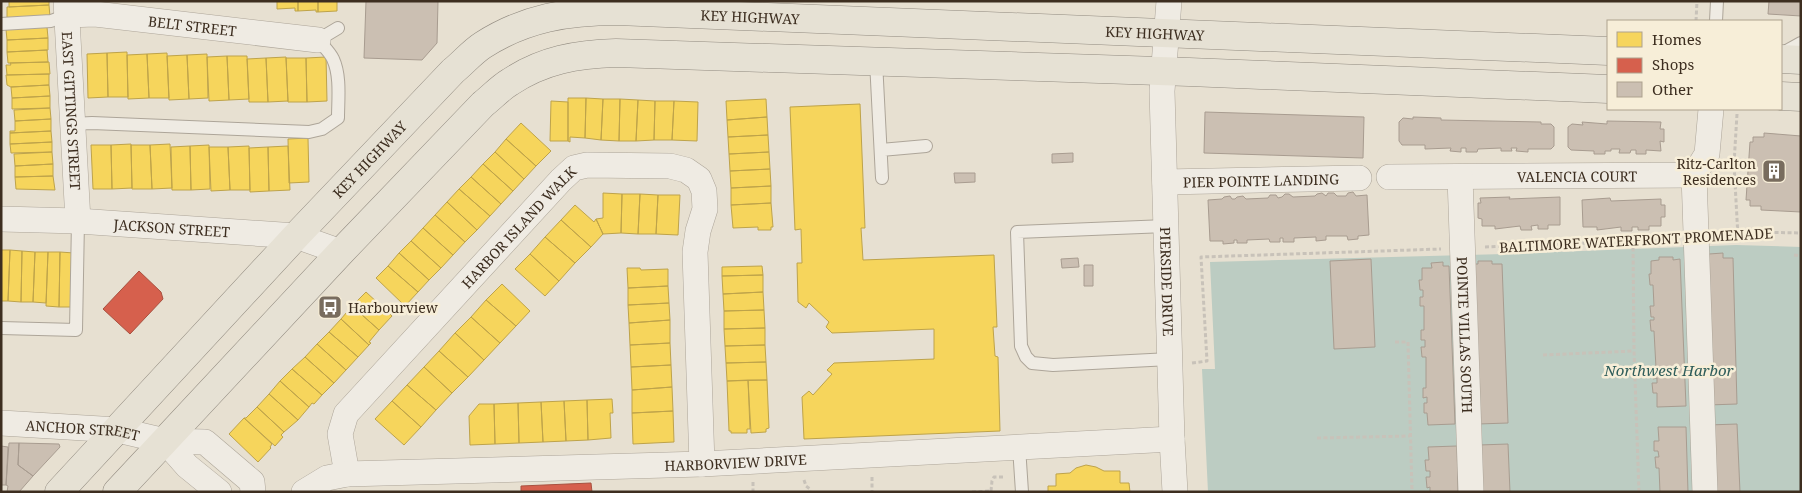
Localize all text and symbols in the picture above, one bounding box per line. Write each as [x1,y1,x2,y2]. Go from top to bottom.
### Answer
street label: KEY HIGHWAY [700,5,801,28]
street label: BELT STREET [147,11,238,40]
legend [1607,20,1782,110]
street label: KEY HIGHWAY [1105,21,1205,44]
text: Homes [1652,29,1702,49]
street label: EAST GITTINGS STREET [58,31,86,191]
text: Shops [1652,54,1695,74]
text: Other [1652,79,1693,99]
street label: KEY HIGHWAY [328,116,410,202]
place label: Ritz-Carlton Residences [1676,154,1756,189]
building icon: Ritz-Carlton Residences [1761,158,1787,184]
street label: HARBOR ISLAND WALK [457,161,580,292]
street label: VALENCIA COURT [1517,166,1638,186]
street label: PIER POINTE LANDING [1183,169,1339,191]
street label: JACKSON STREET [112,214,231,241]
street label: BALTIMORE WATERFRONT PROMENADE [1499,223,1774,257]
street label: PIERSIDE DRIVE [1156,227,1179,337]
street label: POINTE VILLAS SOUTH [1453,256,1478,414]
bus stop icon: Harbourview [317,294,343,320]
place label: Harbourview [348,298,439,317]
water label: Northwest Harbor [1603,360,1735,380]
street label: ANCHOR STREET [25,415,142,444]
street label: HARBORVIEW DRIVE [664,449,807,475]

